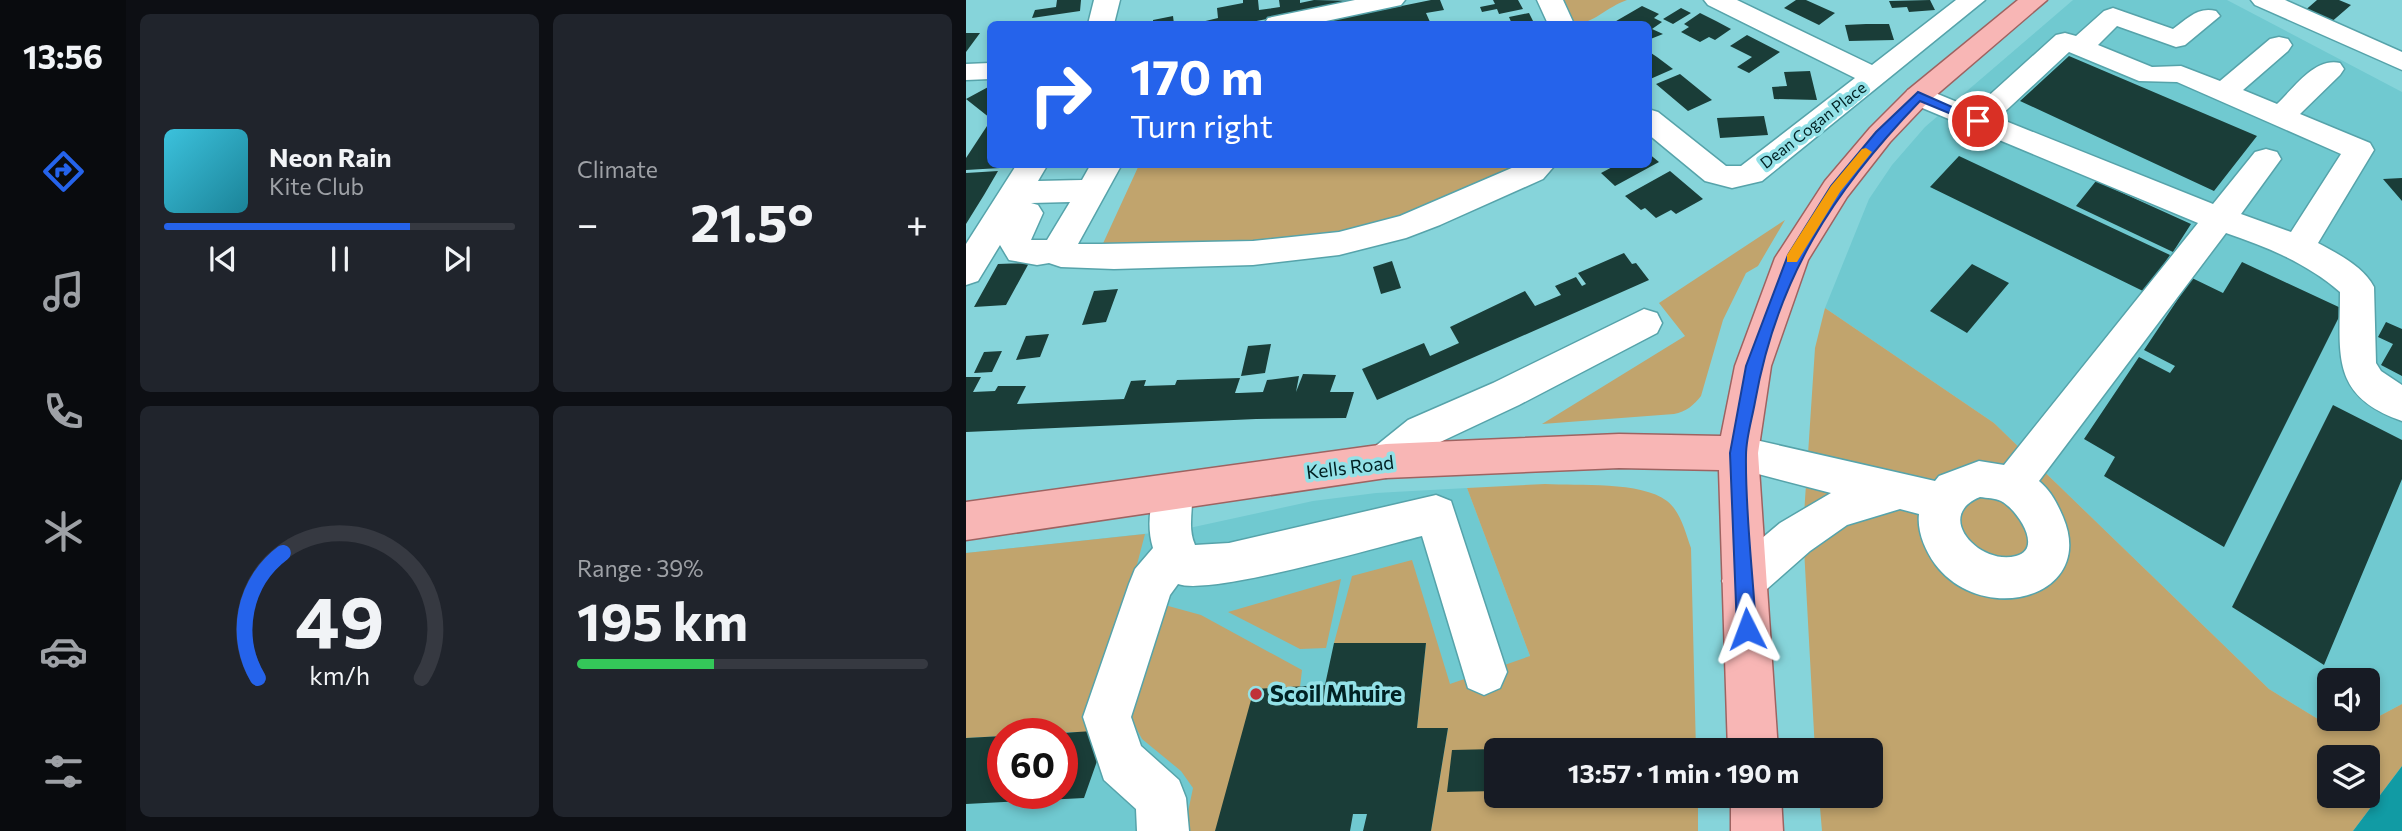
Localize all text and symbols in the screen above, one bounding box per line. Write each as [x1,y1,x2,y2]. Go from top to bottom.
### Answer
text: 13:56 [23,36,103,76]
text: 170 m [1130,45,1263,105]
icon: right [1015,49,1106,140]
street label: Dean Cogan Place [1756,77,1869,172]
pin [1948,91,2008,151]
icon: arrive [1959,102,1997,140]
text: Turn right [1130,105,1273,145]
text: Neon Rain [269,141,392,172]
icon: directions [39,147,88,196]
text: Climate [577,155,658,183]
text: Kite Club [269,172,364,200]
text: 21.5° [690,189,814,253]
text: − [577,199,599,246]
text: + [906,199,928,246]
icon: previous [204,240,242,278]
icon: pause [321,240,359,278]
icon: next [438,240,476,278]
icon: music [39,267,88,316]
icon: phone [39,387,88,436]
street label: Kells Road [1305,450,1395,483]
icon: climate [39,507,88,556]
text: Range · 39% [577,554,704,582]
text: 49 [295,574,384,663]
text: 195 km [577,588,748,652]
position arrow [1710,592,1784,666]
icon: car [39,627,88,676]
text: km/h [309,659,370,689]
map controls [2317,668,2380,808]
button: sound [2317,668,2380,731]
place label: Scoil Mhuire [1270,679,1402,707]
marker: Scoil Mhuire [1248,686,1264,702]
speed limit sign: 60 [987,718,1078,809]
button: layers [2317,745,2380,808]
icon: filters [39,747,88,796]
text: 13:57 · 1 min · 190 m [1568,757,1799,788]

